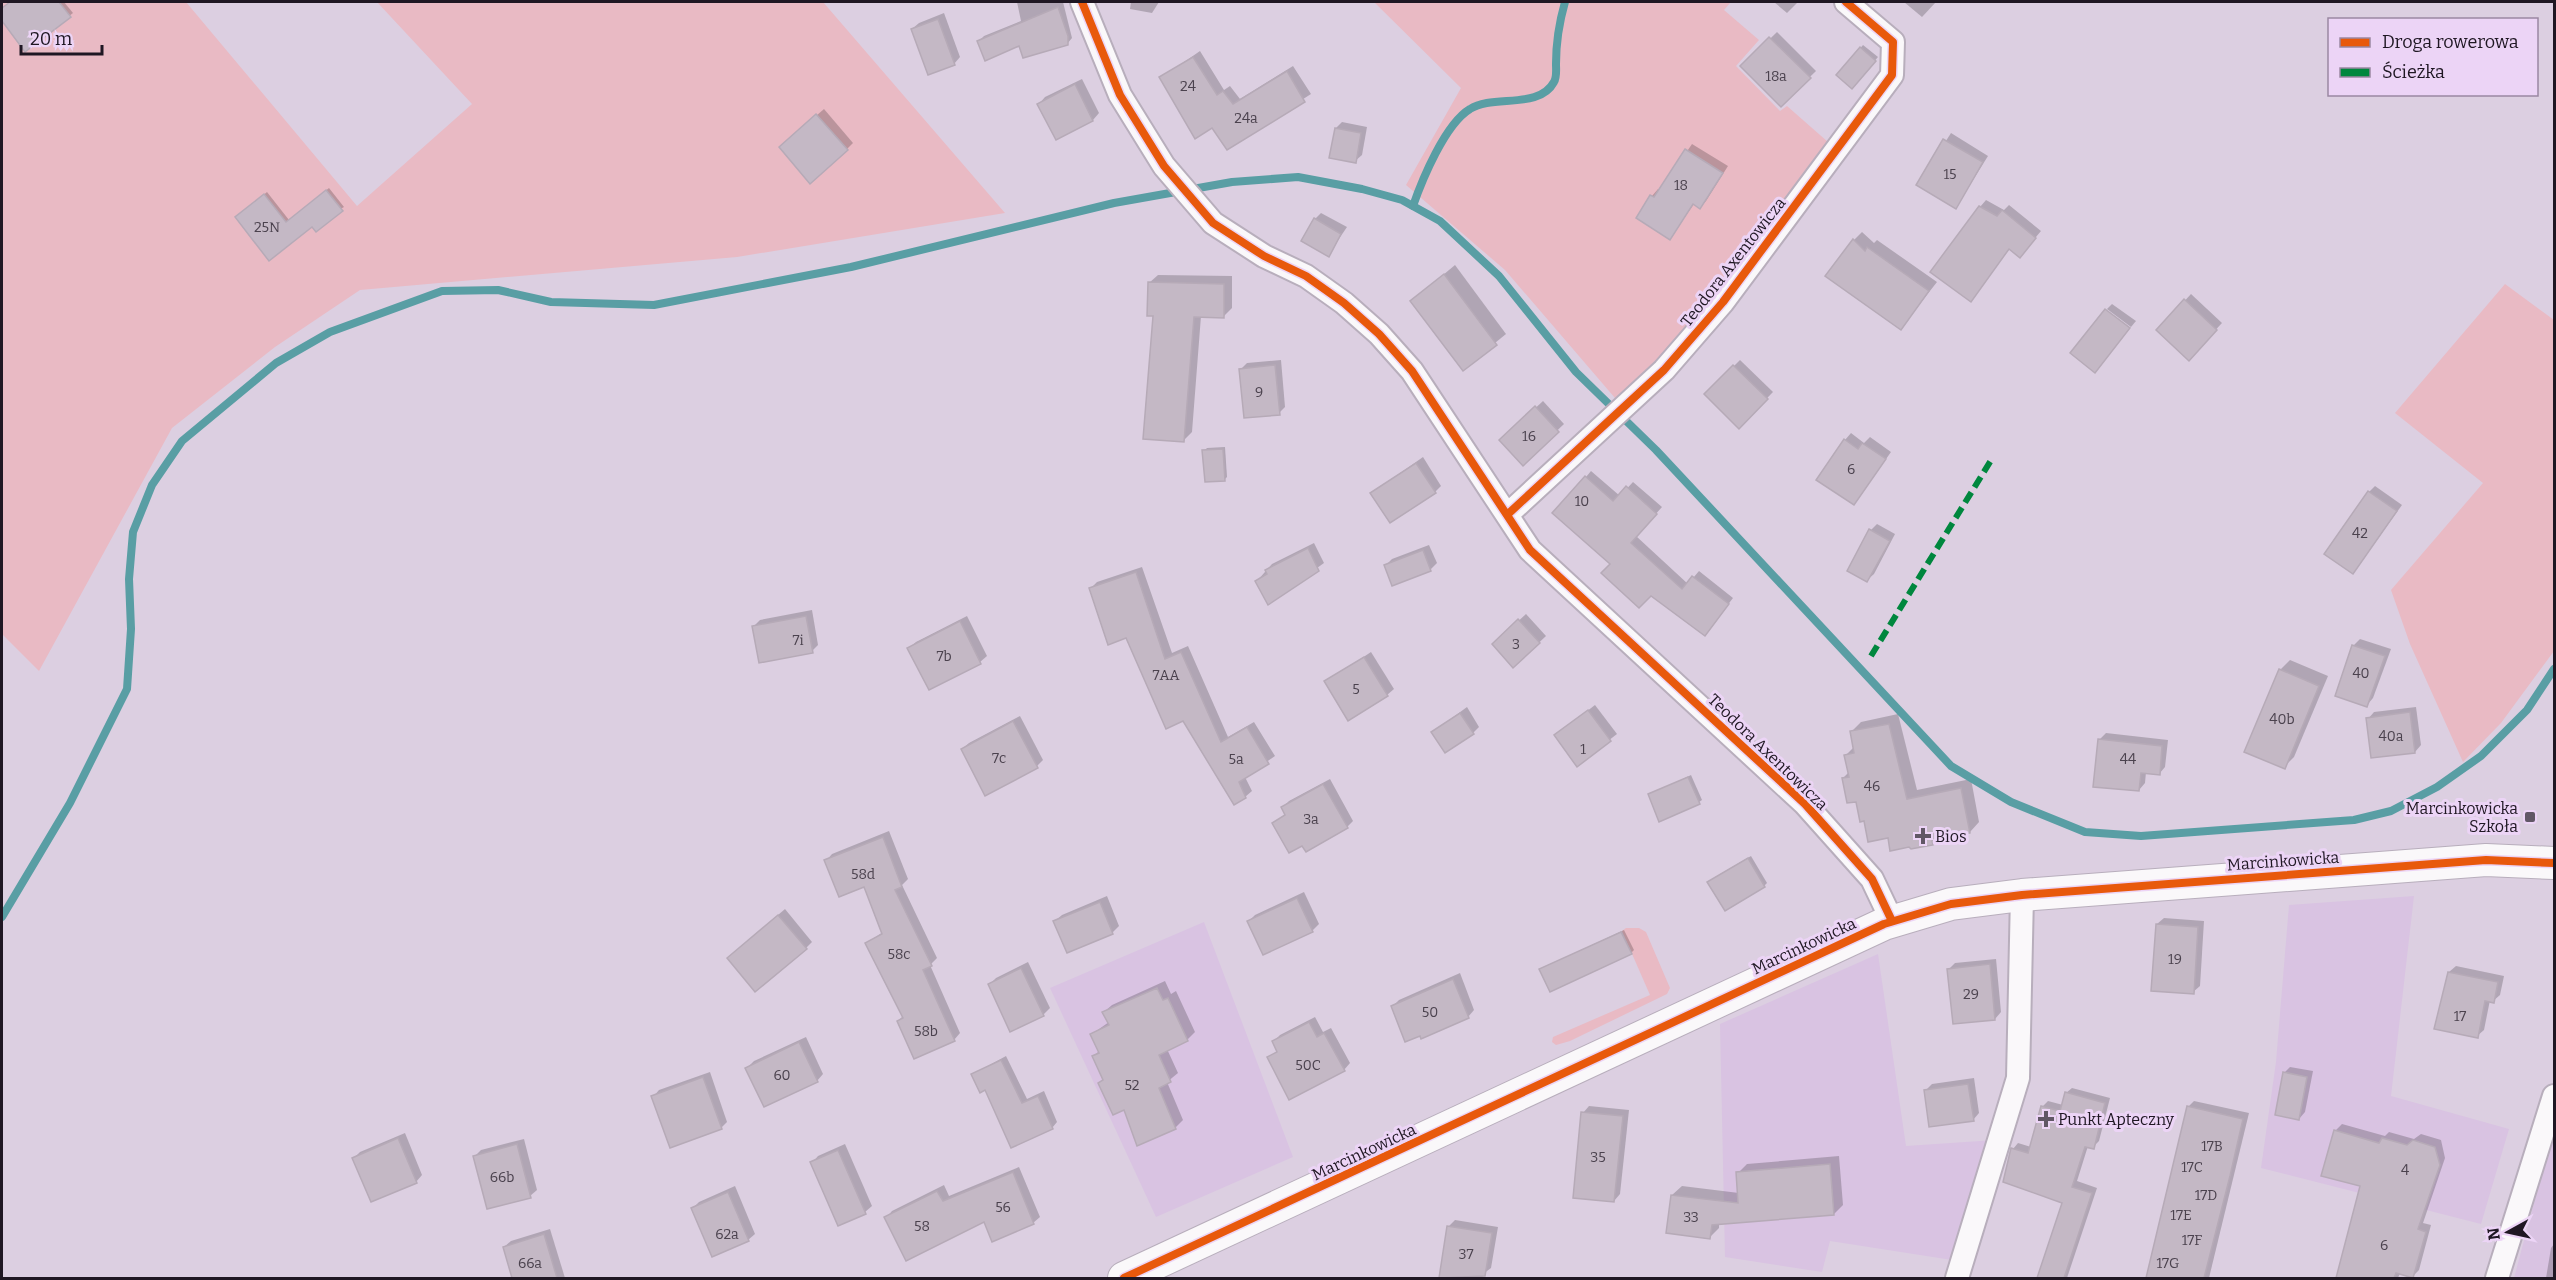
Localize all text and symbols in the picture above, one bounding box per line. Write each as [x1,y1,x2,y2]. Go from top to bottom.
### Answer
scale bar [21,18,102,56]
legend [2328,18,2538,96]
text: 20 m [30,28,72,50]
text: Droga rowerowa [2382,31,2519,53]
text: Ścieżka [2382,61,2445,83]
house number: 18a [1765,68,1787,85]
house number: 24 [1180,78,1196,95]
house number: 24a [1234,110,1258,127]
house number: 15 [1943,166,1957,183]
house number: 18 [1674,177,1688,194]
street label: Teodora Axentowicza [1677,193,1790,330]
house number: 25N [254,219,280,236]
house number: 9 [1255,384,1263,401]
house number: 16 [1522,428,1536,445]
house number: 6 [1847,461,1855,478]
house number: 10 [1575,493,1589,510]
house number: 42 [2352,525,2368,542]
house number: 7i [792,632,804,649]
house number: 3 [1512,636,1520,653]
house number: 7b [936,648,952,665]
house number: 40 [2352,665,2370,682]
house number: 7AA [1153,667,1180,684]
house number: 5 [1352,681,1360,698]
street label: Teodora Axentowicza [1704,690,1832,814]
house number: 40b [2269,711,2295,728]
house number: 40a [2379,728,2404,745]
house number: 1 [1580,741,1586,758]
house number: 7c [992,750,1006,767]
house number: 5a [1228,751,1244,768]
house number: 44 [2120,751,2136,768]
house number: 46 [1864,778,1880,795]
place label: Marcinkowicka Szkoła [2406,799,2518,836]
marker: Marcinkowicka Szkoła [2523,810,2537,824]
house number: 3a [1303,811,1319,828]
place label: Bios [1935,827,1967,846]
marker: Bios [1916,829,1930,843]
street label: Marcinkowicka [2226,848,2340,874]
house number: 58d [851,866,875,883]
street label: Marcinkowicka [1749,914,1859,978]
house number: 58c [888,946,910,963]
house number: 19 [2168,951,2182,968]
house number: 29 [1963,986,1979,1003]
house number: 50 [1422,1004,1438,1021]
house number: 17 [2454,1008,2466,1025]
house number: 58b [914,1023,938,1040]
house number: 50C [1295,1057,1321,1074]
house number: 60 [773,1067,791,1084]
house number: 52 [1125,1077,1139,1094]
place label: Punkt Apteczny [2058,1110,2175,1129]
marker: Punkt Apteczny [2039,1112,2053,1126]
street label: Marcinkowicka [1309,1120,1419,1184]
house number: 17B [2201,1138,2223,1155]
house number: 35 [1590,1149,1606,1166]
house number: 17C [2181,1159,2203,1176]
house number: 4 [2401,1162,2409,1179]
house number: 66b [490,1169,514,1186]
house number: 17D [2195,1187,2217,1204]
house number: 56 [995,1199,1011,1216]
north arrow [2478,1202,2538,1262]
house number: 17E [2170,1207,2192,1224]
house number: 33 [1683,1209,1699,1226]
house number: 58 [914,1218,930,1235]
house number: 62a [715,1226,739,1243]
text: N [2483,1227,2504,1241]
house number: 17F [2182,1232,2202,1249]
house number: 6 [2380,1237,2388,1254]
house number: 37 [1458,1246,1474,1263]
house number: 66a [518,1255,542,1272]
house number: 17G [2157,1255,2179,1272]

